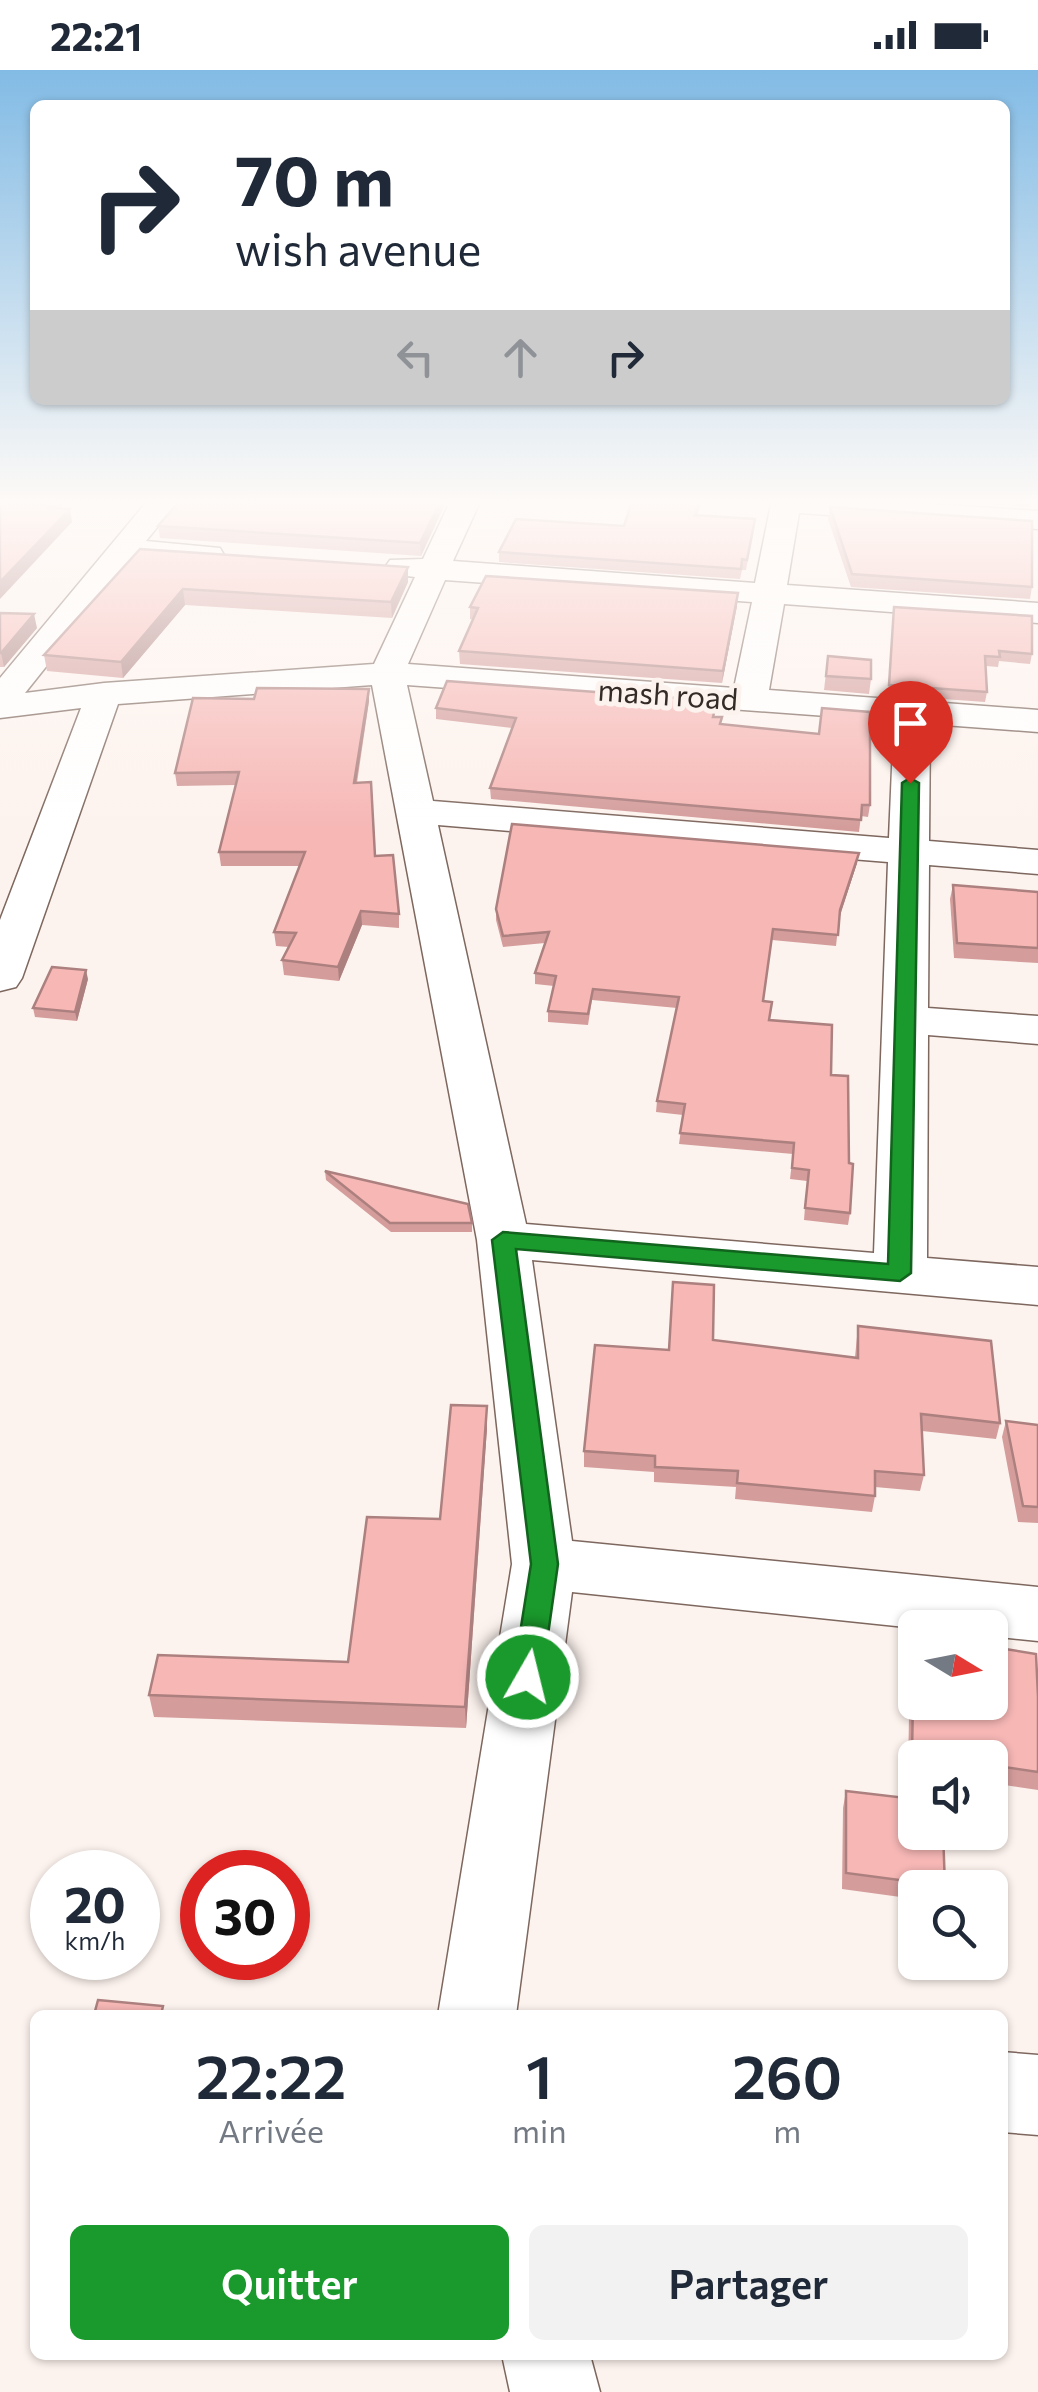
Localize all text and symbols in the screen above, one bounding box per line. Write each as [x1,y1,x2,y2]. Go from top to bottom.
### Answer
text: 22:21 [50,12,142,59]
text: 70 m [235,135,394,220]
icon: right [70,140,200,270]
text: wish avenue [235,220,481,275]
icon: left [388,330,443,385]
icon: ahead [493,330,548,385]
icon: right [598,330,653,385]
street label: mash road [596,670,740,716]
pin [868,681,953,784]
icon: arrive [883,696,938,751]
north arrow [898,1610,1008,1720]
map controls [898,1610,1008,1980]
position arrow [476,1625,580,1729]
button: sound [898,1740,1008,1850]
speed limit sign: 30 [180,1850,310,1980]
button: search [898,1870,1008,1980]
text: 20 [64,1872,126,1933]
text: km/h [65,1925,125,1955]
text: 22:22 [196,2038,346,2111]
text: 1 [526,2038,553,2111]
text: 260 [732,2038,842,2111]
text: Arrivée [218,2110,324,2150]
text: min [512,2110,567,2150]
text: m [773,2110,801,2150]
button: Quitter [70,2225,509,2340]
button: Partager [529,2225,968,2340]

